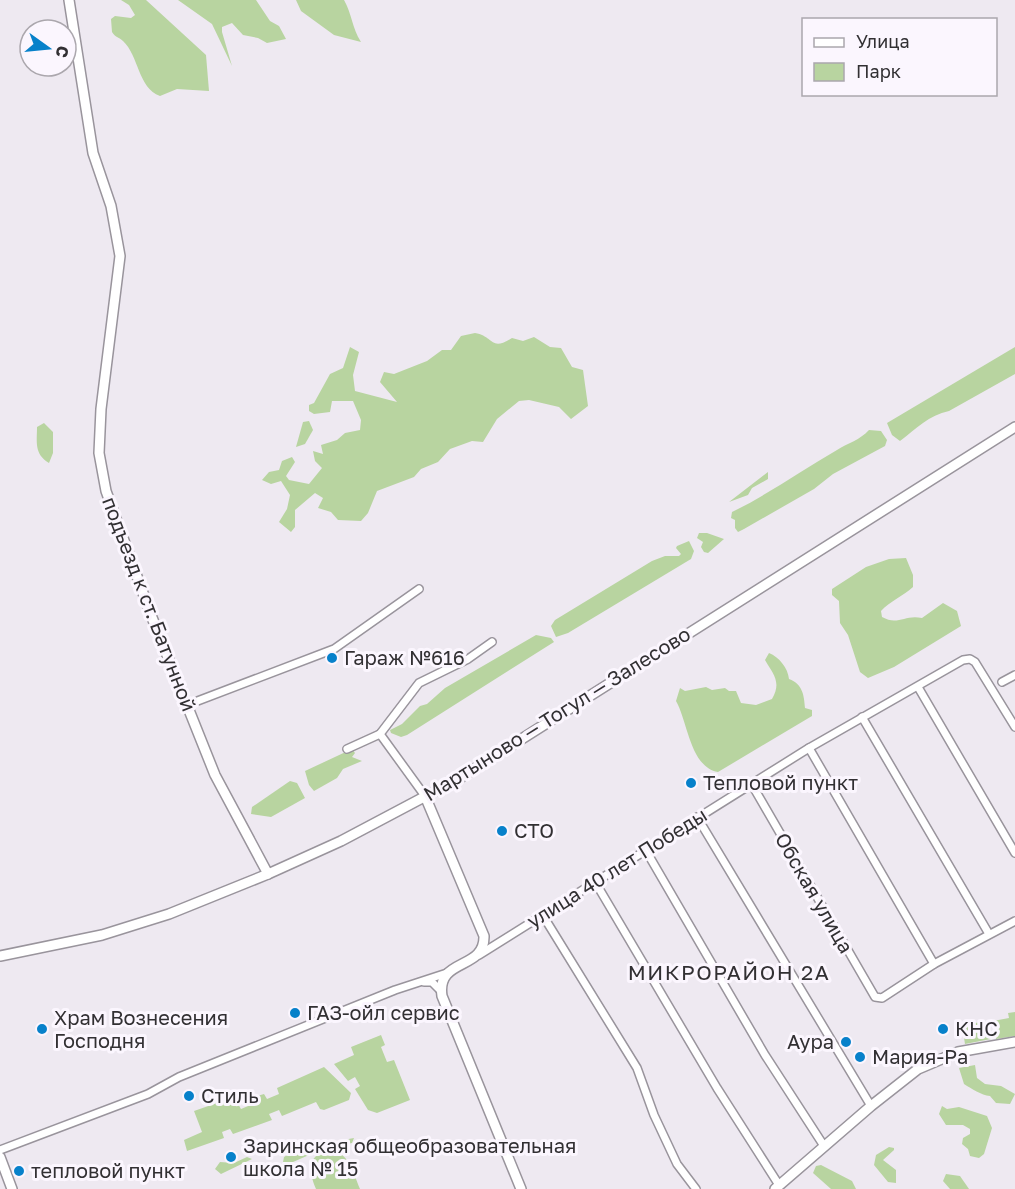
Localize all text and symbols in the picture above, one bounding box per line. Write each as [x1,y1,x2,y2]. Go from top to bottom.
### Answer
north arrow [18,18,78,78]
legend [802,18,997,96]
text: Улица [856,30,910,52]
text: С [51,44,74,60]
text: Парк [856,60,901,82]
street label: подъезд к ст. Батунной [98,493,202,714]
street label: Мартыново — Тогул — Залесово [419,621,694,805]
place label: Гараж №616 [344,645,465,669]
marker: Гараж №616 [325,651,339,665]
place label: Тепловой пункт [703,770,858,794]
marker: Тепловой пункт [684,776,698,790]
street label: улица 40 лет Победы [522,802,711,932]
place label: СТО [514,818,554,842]
marker: СТО [495,824,509,838]
street label: Обская улица [771,828,859,957]
district label: МИКРОРАЙОН 2А [628,959,830,985]
place label: ГАЗ-ойл сервис [307,1000,460,1024]
place label: Храм Вознесения Господня [54,1005,228,1052]
marker: ГАЗ-ойл сервис [288,1006,302,1020]
place label: КНС [955,1016,998,1040]
marker: Храм Вознесения Господня [35,1022,49,1036]
marker: КНС [936,1022,950,1036]
place label: Аура [787,1029,834,1053]
marker: Аура [839,1035,853,1049]
place label: Мария-Ра [872,1044,968,1068]
marker: Мария-Ра [853,1050,867,1064]
place label: Стиль [201,1083,259,1107]
marker: Стиль [182,1089,196,1103]
place label: Заринская общеобразовательная школа № 15 [243,1133,577,1180]
marker: Заринская общеобразовательная школа № 15 [224,1150,238,1164]
place label: тепловой пункт [31,1158,185,1182]
marker: тепловой пункт [12,1164,26,1178]

